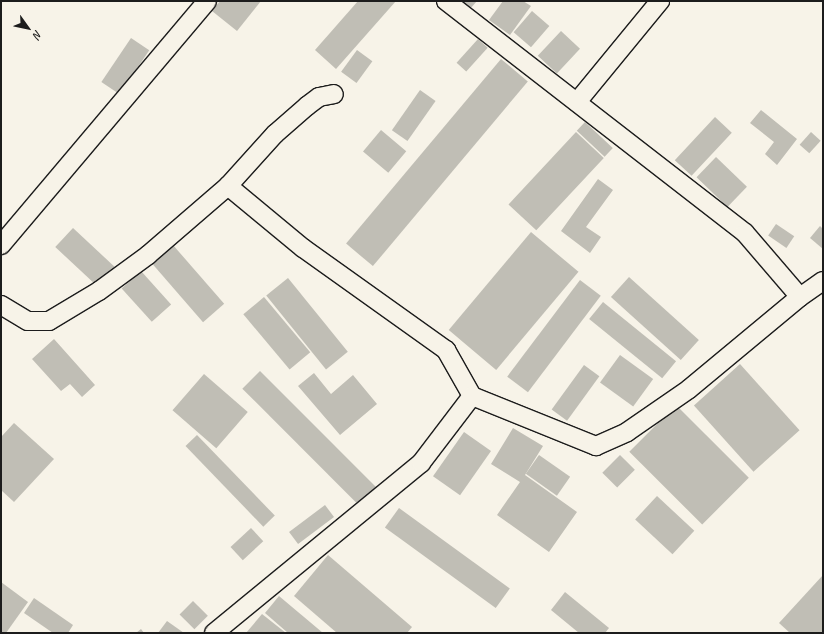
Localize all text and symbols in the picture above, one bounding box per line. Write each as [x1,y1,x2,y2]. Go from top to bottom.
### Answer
north arrow [8,8,48,48]
text: N [30,28,46,41]

